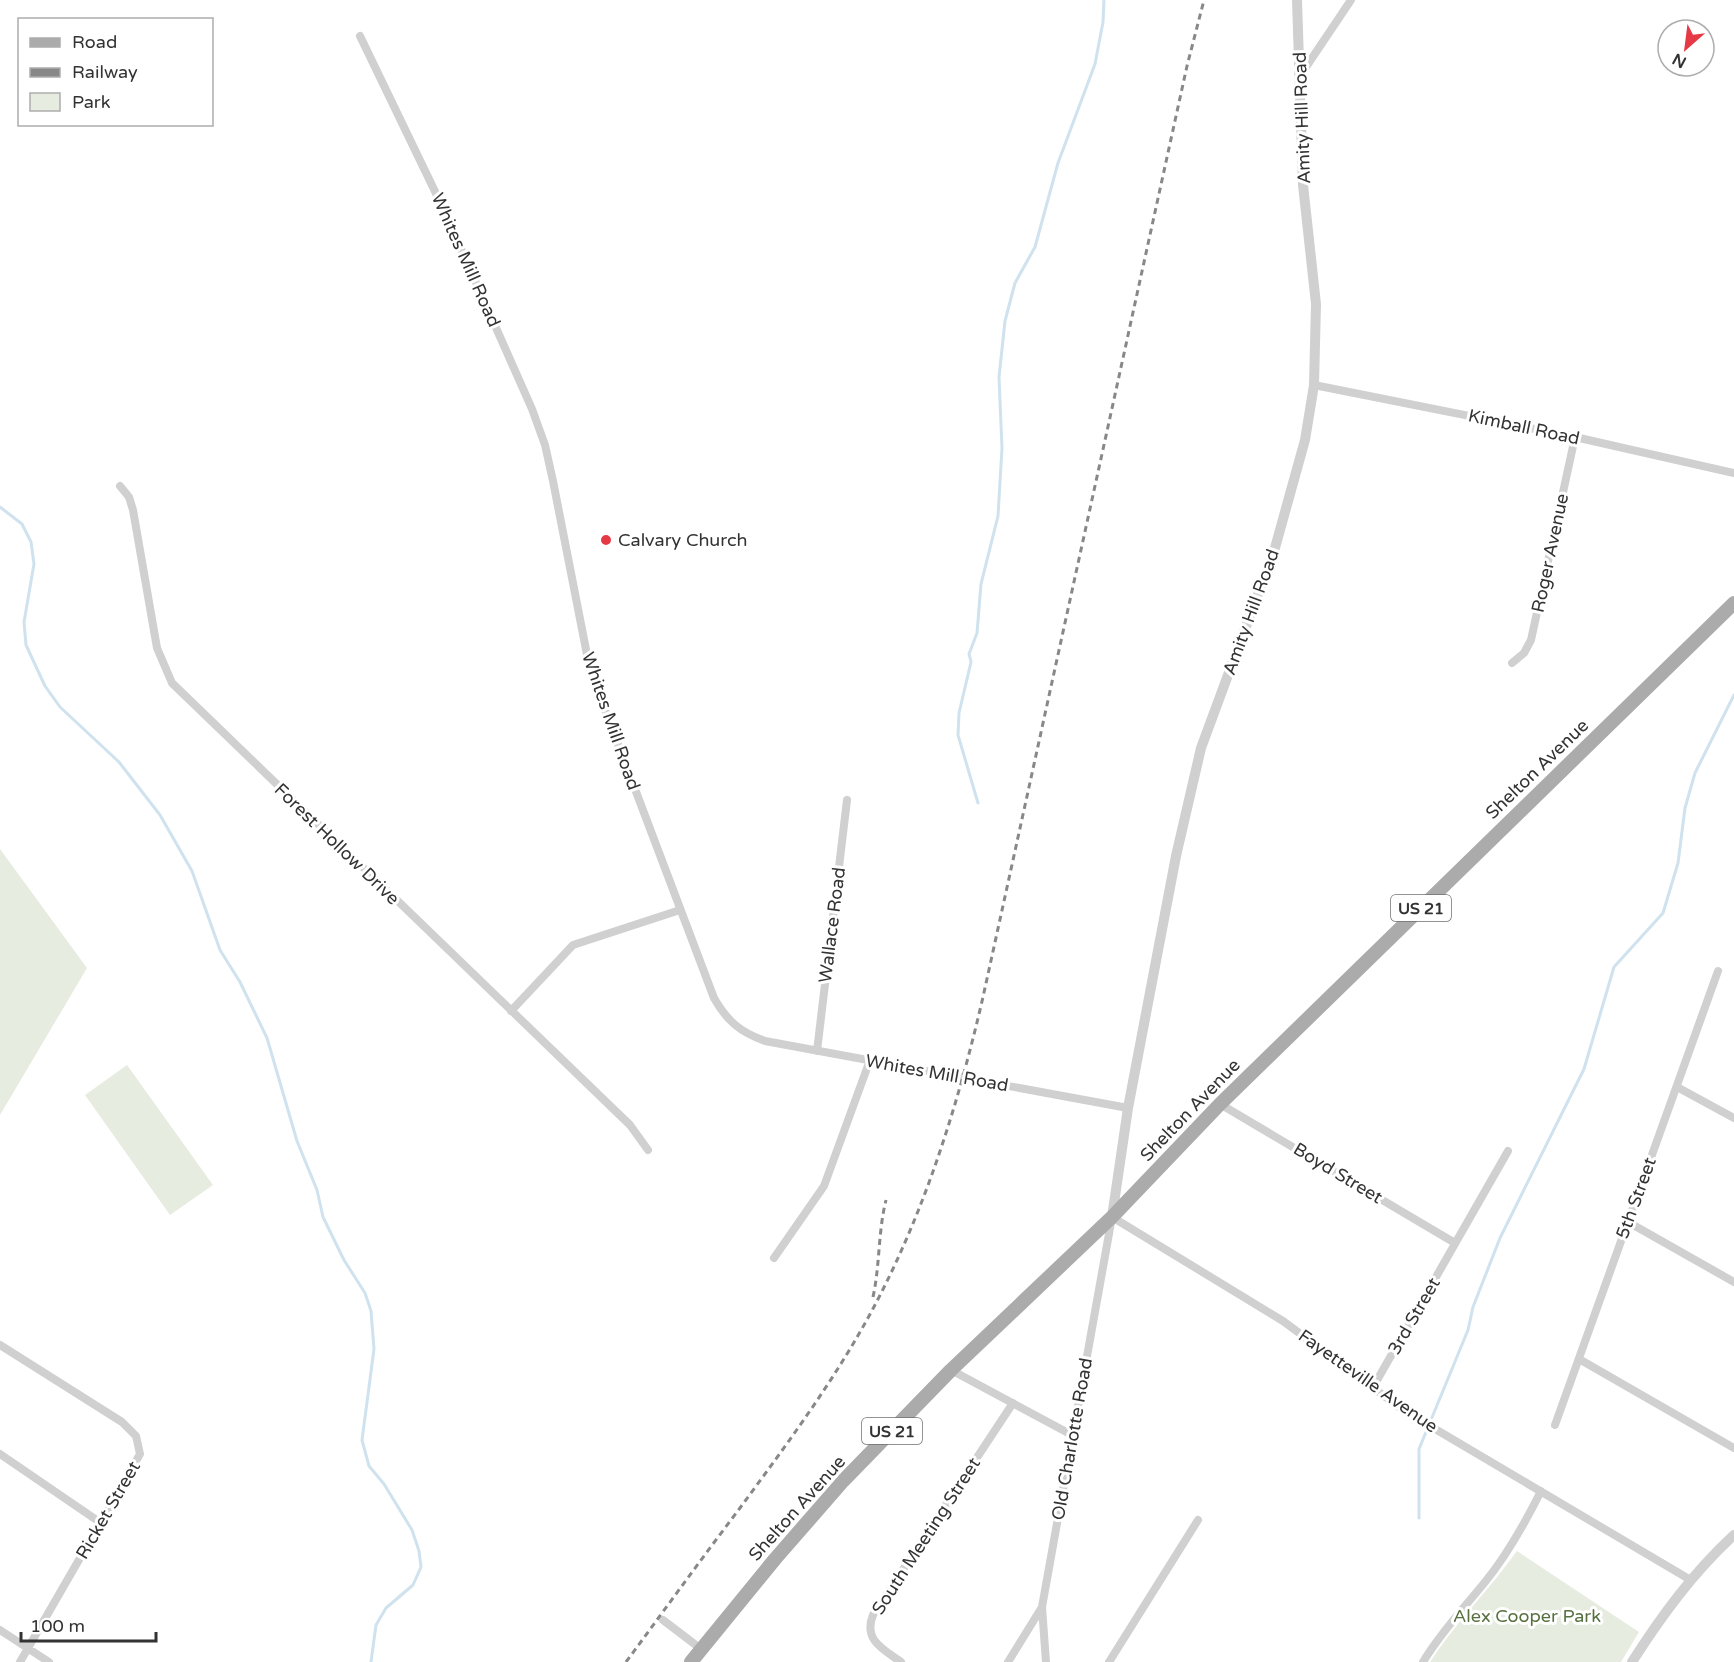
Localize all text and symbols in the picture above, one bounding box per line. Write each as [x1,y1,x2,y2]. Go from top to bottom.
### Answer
legend [18,18,213,126]
north arrow [1656,18,1716,78]
text: Road [72,31,117,53]
text: N [1669,49,1690,72]
street label: Amity Hill Road [1289,52,1315,184]
text: Railway [72,61,138,83]
text: Park [72,91,111,113]
street label: Whites Mill Road [427,190,505,330]
street label: Kimball Road [1466,404,1582,450]
street label: Roger Avenue [1527,491,1573,615]
place label: Calvary Church [618,529,747,551]
marker: Calvary Church [599,533,613,547]
street label: Amity Hill Road [1218,546,1284,678]
street label: Whites Mill Road [577,649,645,793]
street label: Shelton Avenue [1481,714,1593,824]
street label: Forest Hollow Drive [270,779,404,909]
street label: Wallace Road [814,866,850,984]
road number: US 21 [1391,895,1451,921]
street label: Whites Mill Road [864,1050,1010,1096]
street label: Shelton Avenue [1135,1054,1245,1166]
street label: Boyd Street [1289,1138,1387,1208]
street label: 5th Street [1611,1154,1661,1242]
street label: 3rd Street [1383,1273,1445,1358]
street label: Fayetteville Avenue [1294,1325,1442,1437]
street label: Old Charlotte Road [1047,1356,1097,1522]
road number: US 21 [862,1418,922,1444]
street label: Shelton Avenue [744,1451,850,1565]
street label: South Meeting Street [867,1453,985,1619]
street label: Ricket Street [71,1457,145,1563]
scale bar [21,1605,156,1643]
park label: Alex Cooper Park [1453,1605,1601,1627]
text: 100 m [30,1615,85,1637]

